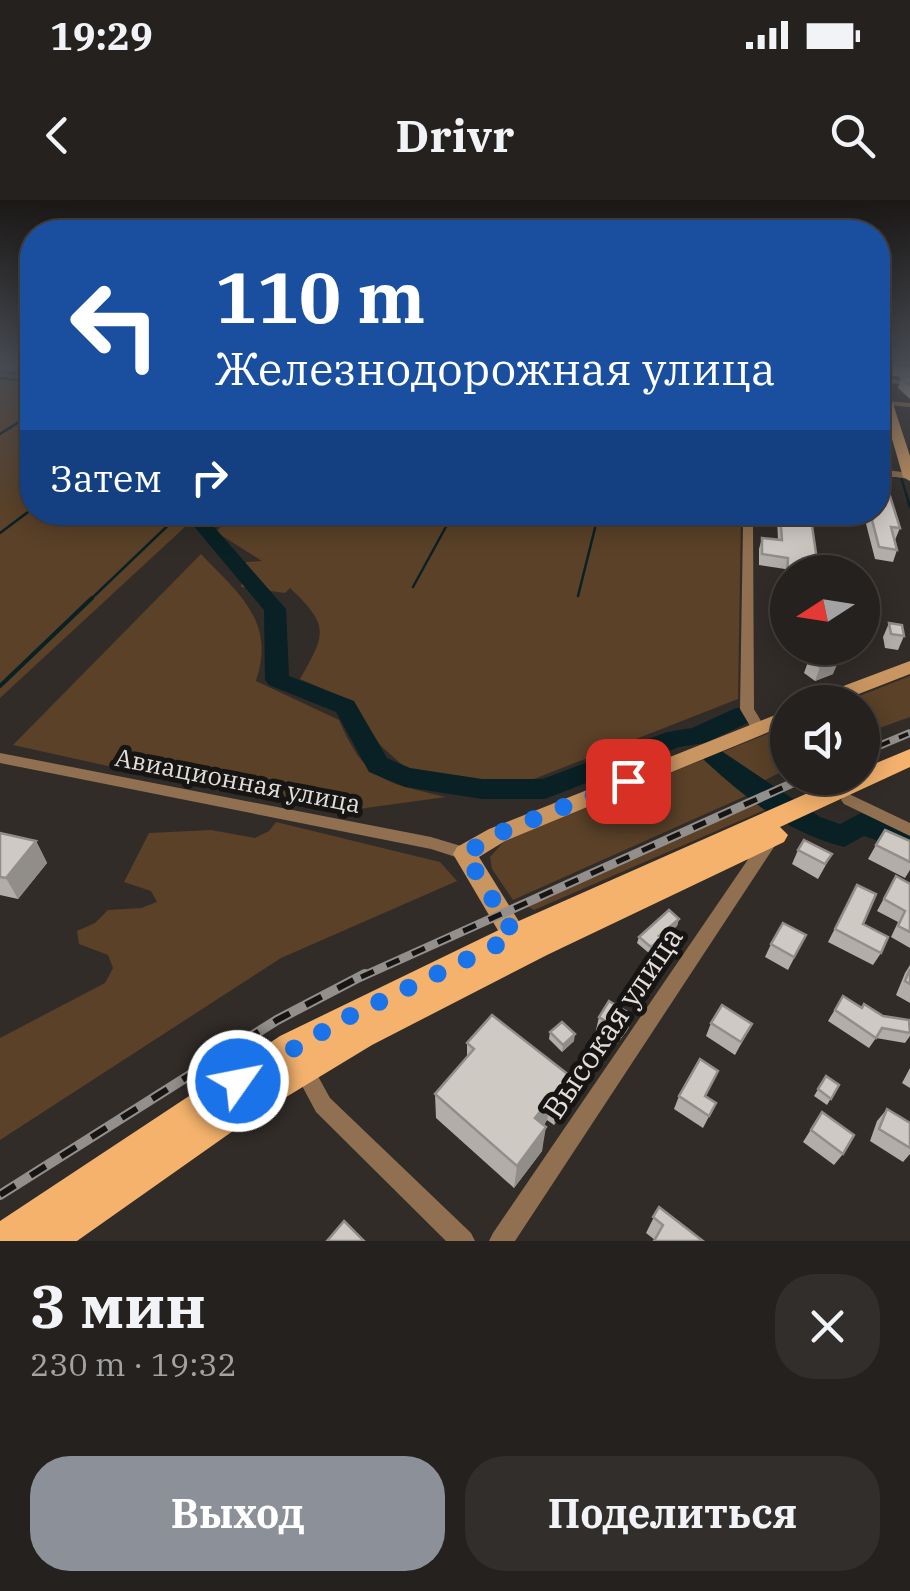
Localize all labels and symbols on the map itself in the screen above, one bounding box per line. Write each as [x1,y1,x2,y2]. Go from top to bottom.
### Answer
north arrow [770,555,880,665]
pin [586,739,671,824]
street label: Авиационная улица [112,740,364,820]
street label: Высокая улица [533,919,691,1125]
position arrow [186,1029,290,1133]

